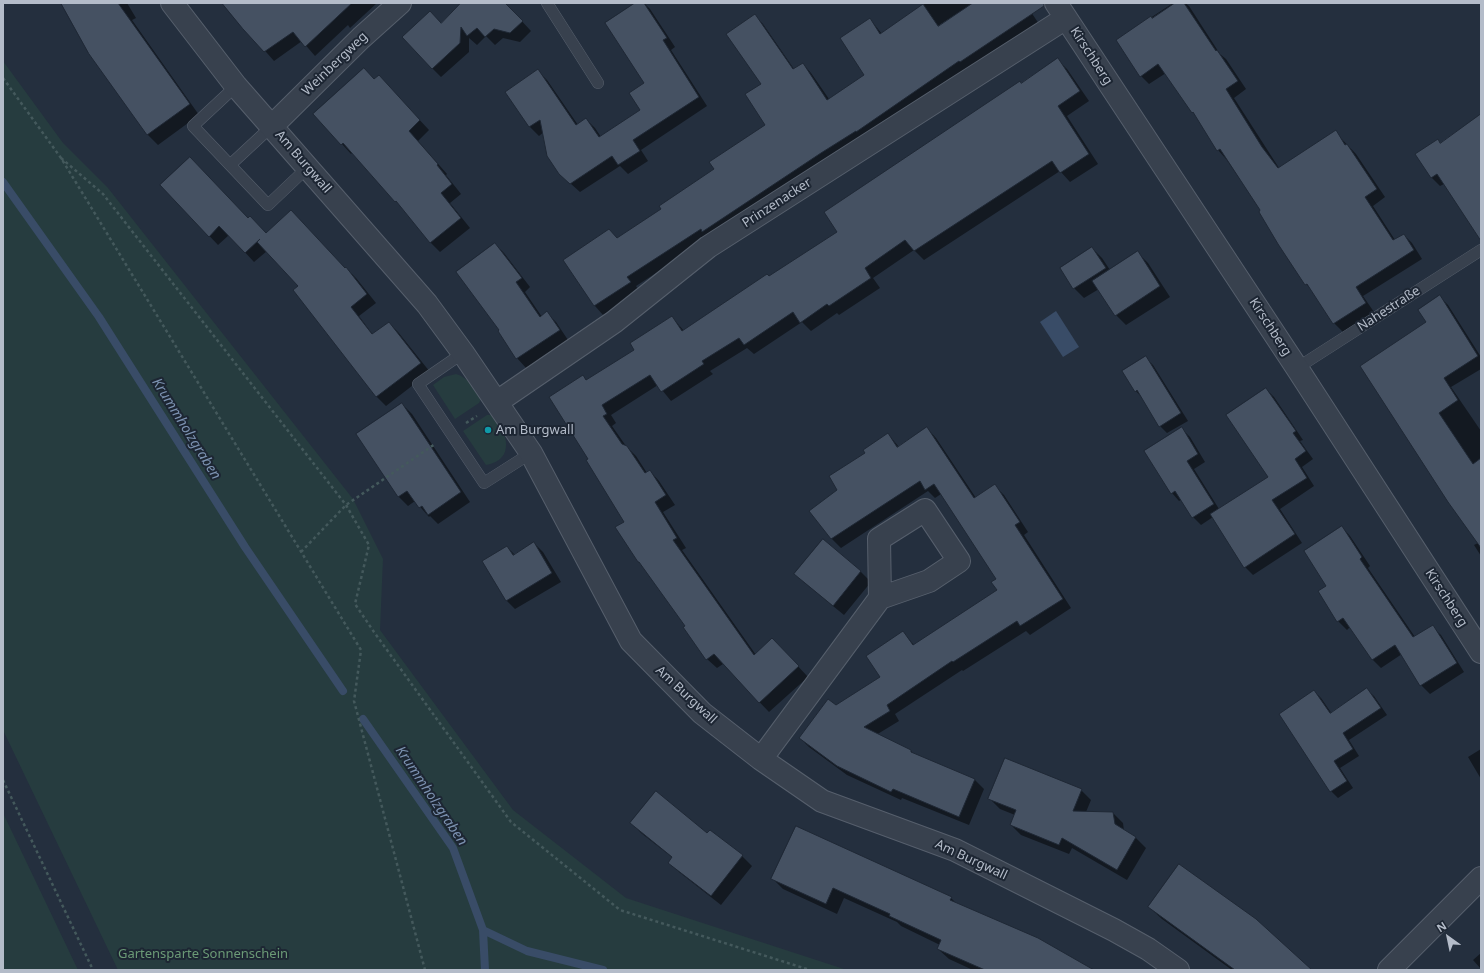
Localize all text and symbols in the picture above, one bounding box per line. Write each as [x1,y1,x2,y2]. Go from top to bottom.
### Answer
street label: Kirschberg [1067,24,1115,88]
street label: Weinbergweg [299,29,371,99]
street label: Am Burgwall [272,128,334,196]
street label: Prinzenacker [740,175,814,231]
street label: Nahestraße [1355,283,1423,335]
street label: Kirschberg [1246,295,1294,359]
water label: Krummholzgraben [148,375,224,483]
place label: Am Burgwall [496,422,574,438]
marker: Am Burgwall [483,425,493,435]
street label: Kirschberg [1422,566,1470,630]
street label: Am Burgwall [652,663,720,727]
water label: Krummholzgraben [391,743,471,849]
street label: Am Burgwall [932,836,1010,884]
north arrow [1428,917,1468,957]
text: N [1433,918,1449,935]
park label: Gartensparte Sonnenschein [118,946,288,962]

